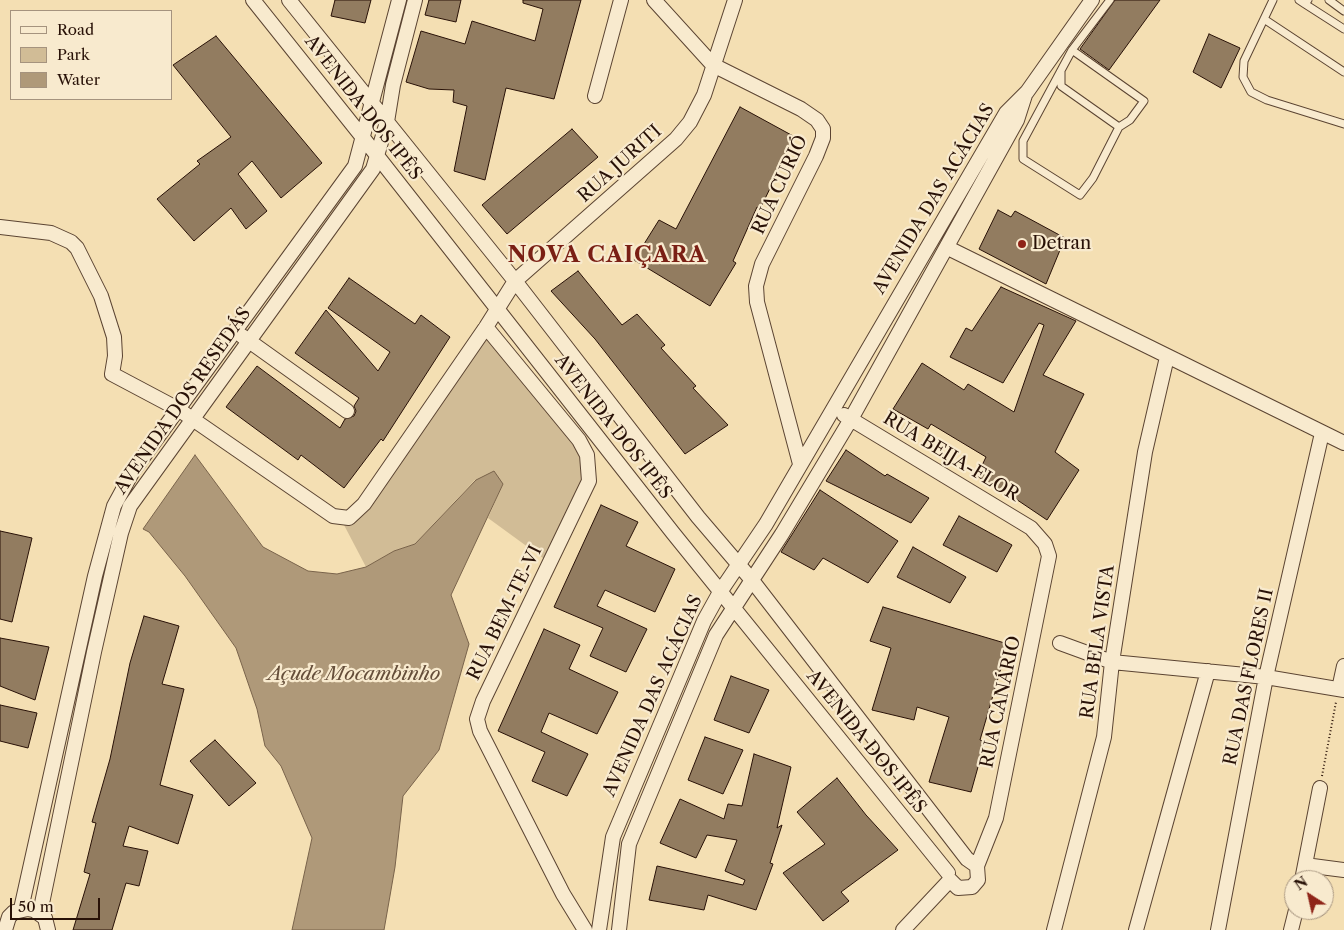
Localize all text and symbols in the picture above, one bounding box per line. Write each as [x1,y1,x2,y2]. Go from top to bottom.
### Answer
legend [10,10,172,100]
text: Road [57,20,94,39]
street label: AVENIDA DOS IPÊS [300,31,426,185]
text: Park [57,45,90,64]
text: Water [57,70,100,89]
street label: AVENIDA DAS ACÁCIAS [869,100,999,298]
street label: RUA JURITI [574,121,666,207]
street label: RUA CURIÓ [748,132,812,238]
place label: Detran [1032,233,1091,255]
marker: Detran [1016,238,1028,250]
district label: NOVA CAIÇARA [506,243,708,269]
street label: AVENIDA DOS RESEDÁS [110,303,256,499]
street label: AVENIDA DOS IPÊS [550,350,676,504]
street label: RUA BEIJA-FLOR [879,408,1023,506]
street label: RUA BEM-TE-VI [463,542,547,684]
street label: RUA BELA VISTA [1077,564,1119,720]
street label: RUA DAS FLORES II [1220,587,1278,767]
street label: AVENIDA DAS ACÁCIAS [599,592,707,800]
street label: RUA CANÁRIO [976,634,1026,770]
water label: Açude Mocambinho [268,664,440,686]
street label: AVENIDA DOS IPÊS [802,666,930,818]
north arrow [1284,870,1334,920]
text: N [1291,873,1311,894]
scale bar [12,888,102,920]
text: 50 m [18,897,54,916]

